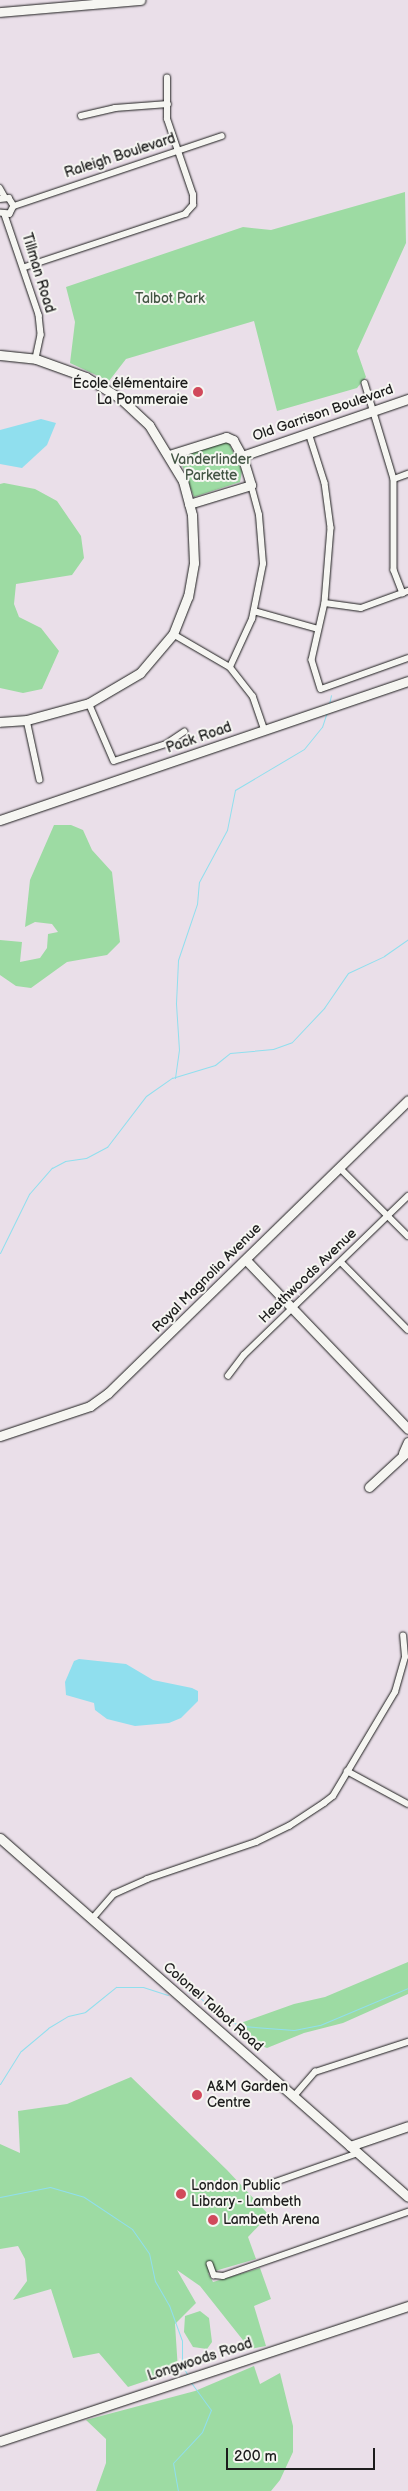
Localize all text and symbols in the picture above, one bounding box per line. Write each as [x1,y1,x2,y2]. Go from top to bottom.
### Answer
street label: Raleigh Boulevard [62,130,178,182]
street label: Tillman Road [18,231,58,315]
park label: Talbot Park [135,291,205,307]
place label: École élémentaire La Pommeraie [73,376,188,408]
street label: Old Garrison Boulevard [250,381,396,445]
marker: École élémentaire La Pommeraie [192,386,204,398]
park label: Vanderlinder Parkette [171,452,251,484]
street label: Pack Road [164,719,234,757]
street label: Royal Magnolia Avenue [149,1220,265,1336]
street label: Heathwoods Avenue [256,1225,360,1327]
street label: Colonel Talbot Road [159,1959,267,2055]
place label: A&M Garden Centre [207,2079,288,2112]
marker: A&M Garden Centre [191,2089,203,2101]
place label: London Public Library - Lambeth [191,2178,303,2210]
marker: London Public Library - Lambeth [175,2188,187,2200]
place label: Lambeth Arena [223,2212,320,2228]
marker: Lambeth Arena [207,2214,219,2226]
street label: Longwoods Road [145,2335,255,2385]
scale bar [228,2438,377,2470]
text: 200 m [234,2447,277,2466]

